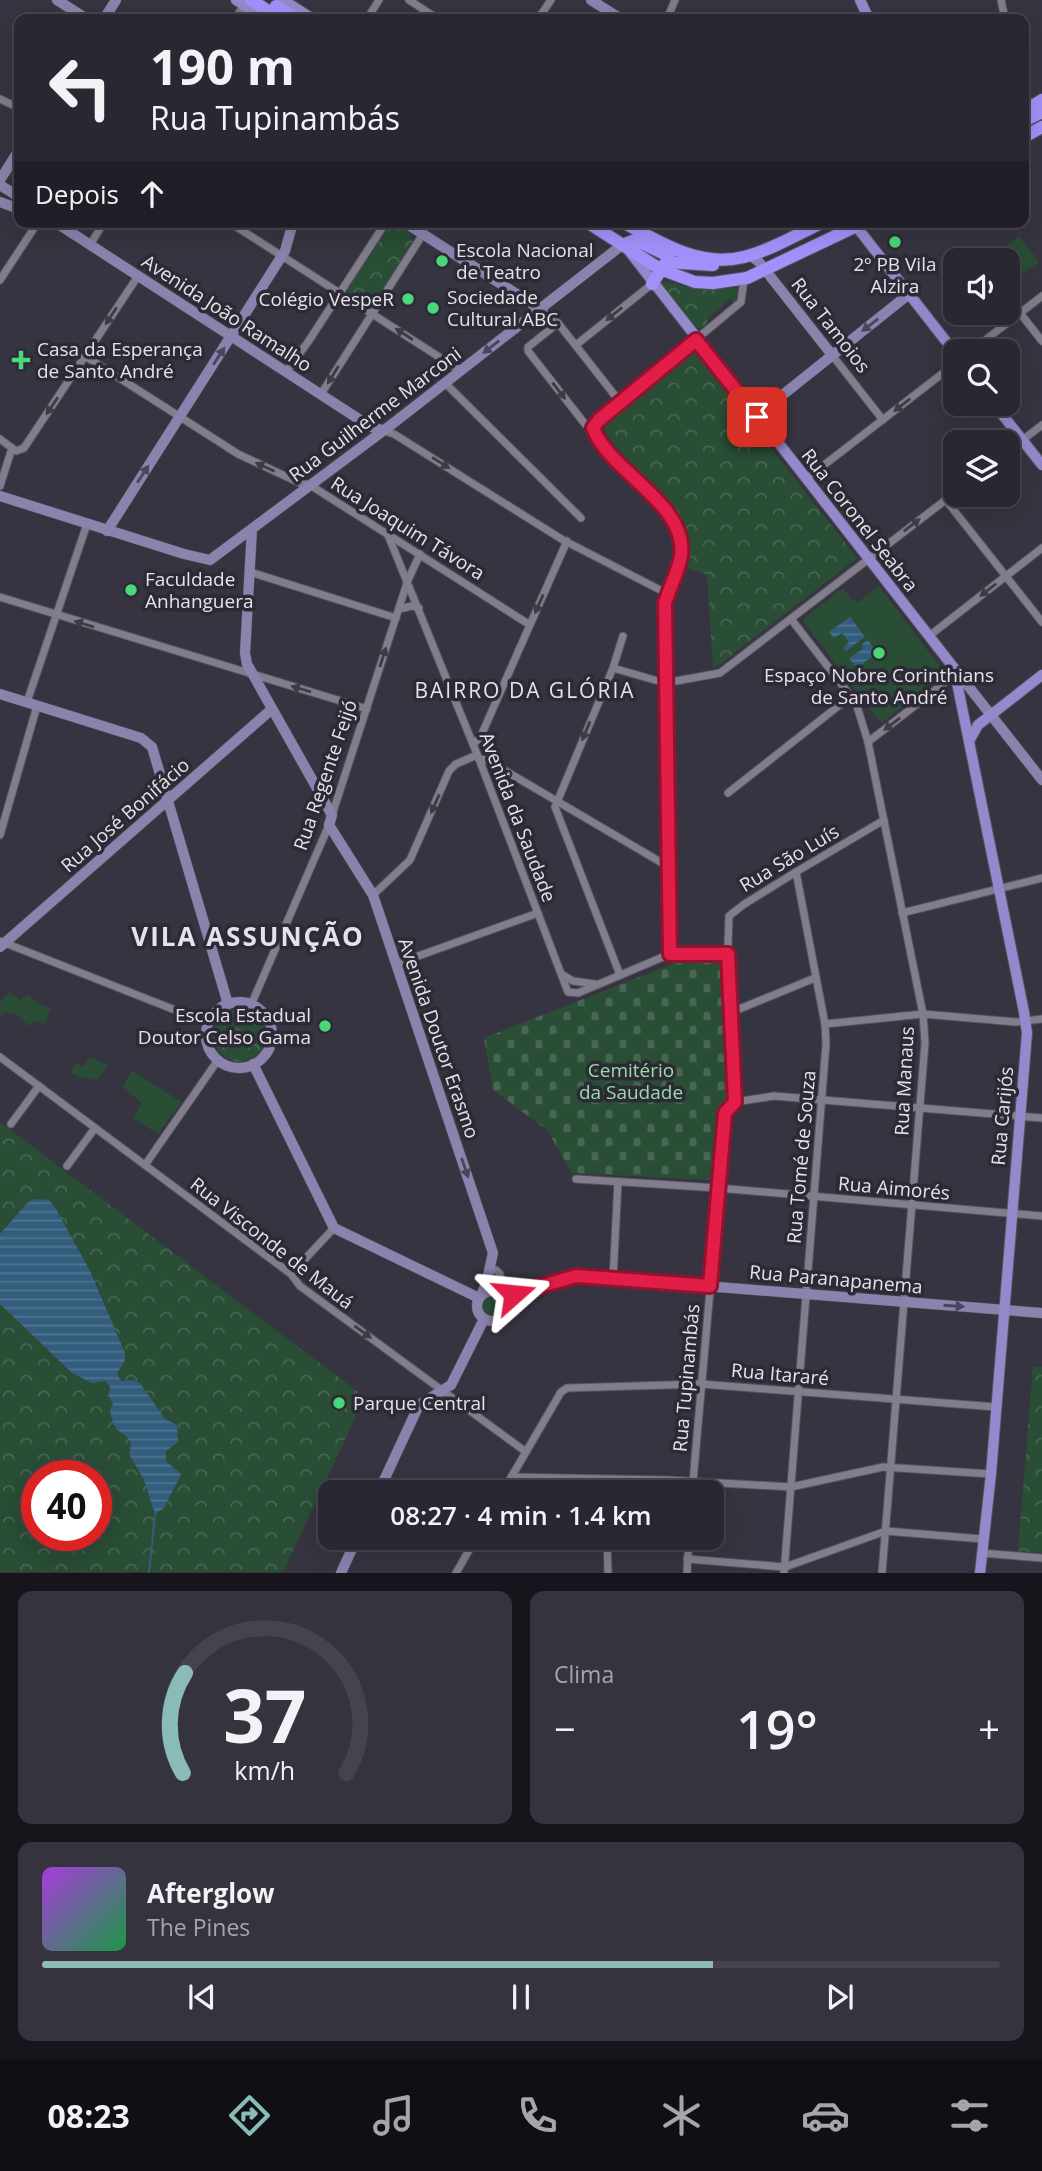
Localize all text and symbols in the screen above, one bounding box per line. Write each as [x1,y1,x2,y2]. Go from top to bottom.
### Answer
text: 190 m [150,33,295,99]
icon: left [35,42,126,133]
text: Rua Tupinambás [150,96,400,139]
icon: ahead [133,175,171,213]
text: Depois [35,176,119,212]
marker: 2º PB Vila Alzira [887,234,903,250]
place label: Escola Nacional de Teatro [456,237,594,285]
street label: Avenida João Ramalho [137,248,317,378]
map controls [943,248,1020,507]
button: sound [943,248,1020,325]
place label: 2º PB Vila Alzira [853,251,937,299]
marker: Escola Nacional de Teatro [434,253,450,269]
street label: Rua Tamoios [786,272,876,378]
place label: Sociedade Cultural ABC [447,284,558,332]
place label: Colégio VespeR [259,286,394,312]
marker: Colégio VespeR [400,291,416,307]
marker: Sociedade Cultural ABC [425,300,441,316]
one-way arrow [105,306,118,326]
one-way arrow [605,307,623,321]
one-way arrow [862,317,880,332]
one-way arrow [394,328,413,341]
place label: Casa da Esperança de Santo André [37,336,203,384]
button: search [943,339,1020,416]
one-way arrow [482,340,500,354]
street label: Rua Guilherme Marconi [283,341,467,487]
one-way arrow [212,346,225,366]
marker: Casa da Esperança de Santo André [11,350,31,370]
one-way arrow [327,365,340,384]
one-way arrow [551,381,566,399]
pin [727,387,787,447]
one-way arrow [46,396,59,415]
one-way arrow [893,397,911,412]
icon: arrive [738,398,776,436]
button: layers [943,430,1020,507]
street label: Rua Coronel Seabra [796,443,924,597]
one-way arrow [432,457,451,470]
one-way arrow [255,461,275,473]
one-way arrow [137,464,150,483]
street label: Rua Joaquim Távora [326,470,490,586]
one-way arrow [903,519,921,533]
place label: Faculdade Anhanguera [145,566,254,614]
marker: Faculdade Anhanguera [123,582,139,598]
one-way arrow [979,582,997,596]
one-way arrow [534,594,545,615]
one-way arrow [73,618,94,628]
marker: Espaço Nobre Corinthians de Santo André [871,645,887,661]
one-way arrow [379,646,389,667]
place label: Espaço Nobre Corinthians de Santo André [764,662,994,710]
district label: BAIRRO DA GLÓRIA [414,676,636,704]
one-way arrow [291,684,312,694]
street label: Rua Regente Feijó [287,696,363,854]
one-way arrow [883,716,901,730]
one-way arrow [580,721,592,741]
street label: Avenida da Saudade [474,728,562,906]
street label: Rua José Bonifácio [55,752,195,878]
one-way arrow [429,794,441,814]
street label: Rua São Luís [734,818,844,898]
district label: VILA ASSUNÇÃO [131,918,365,954]
street label: Avenida Doutor Erasmo [392,934,486,1142]
place label: Escola Estadual Doutor Celso Gama [138,1002,311,1050]
marker: Escola Estadual Doutor Celso Gama [317,1018,333,1034]
street label: Rua Manaus [888,1026,920,1136]
park label: Cemitério da Saudade [579,1057,683,1105]
street label: Rua Carijós [985,1065,1019,1167]
street label: Rua Tomé de Souza [780,1069,822,1245]
one-way arrow [460,1157,470,1178]
street label: Rua Aimorés [837,1170,951,1206]
street label: Rua Visconde de Mauá [185,1171,359,1315]
position arrow [477,1257,551,1331]
street label: Rua Paranapanema [748,1258,924,1300]
one-way arrow [944,1301,966,1312]
street label: Rua Tupinambás [667,1303,705,1453]
one-way arrow [354,1325,372,1339]
street label: Rua Itararé [730,1357,830,1391]
place label: Parque Central [353,1390,486,1416]
marker: Parque Central [331,1395,347,1411]
speed limit sign: 40 [21,1460,112,1551]
text: 08:27 · 4 min · 1.4 km [390,1497,652,1533]
text: Clima [554,1658,614,1690]
text: 37 [223,1666,307,1765]
text: 19° [736,1693,818,1764]
text: − [554,1702,576,1754]
text: + [978,1702,1000,1754]
text: km/h [235,1753,295,1787]
text: Afterglow [147,1875,274,1911]
text: The Pines [147,1911,250,1943]
icon: previous [183,1978,221,2016]
icon: pause [502,1978,540,2016]
icon: next [821,1978,859,2016]
icon: directions [225,2091,274,2140]
icon: music [369,2091,418,2140]
icon: phone [513,2091,562,2140]
icon: climate [657,2091,706,2140]
icon: car [801,2091,850,2140]
icon: filters [945,2091,994,2140]
text: 08:23 [48,2094,130,2137]

